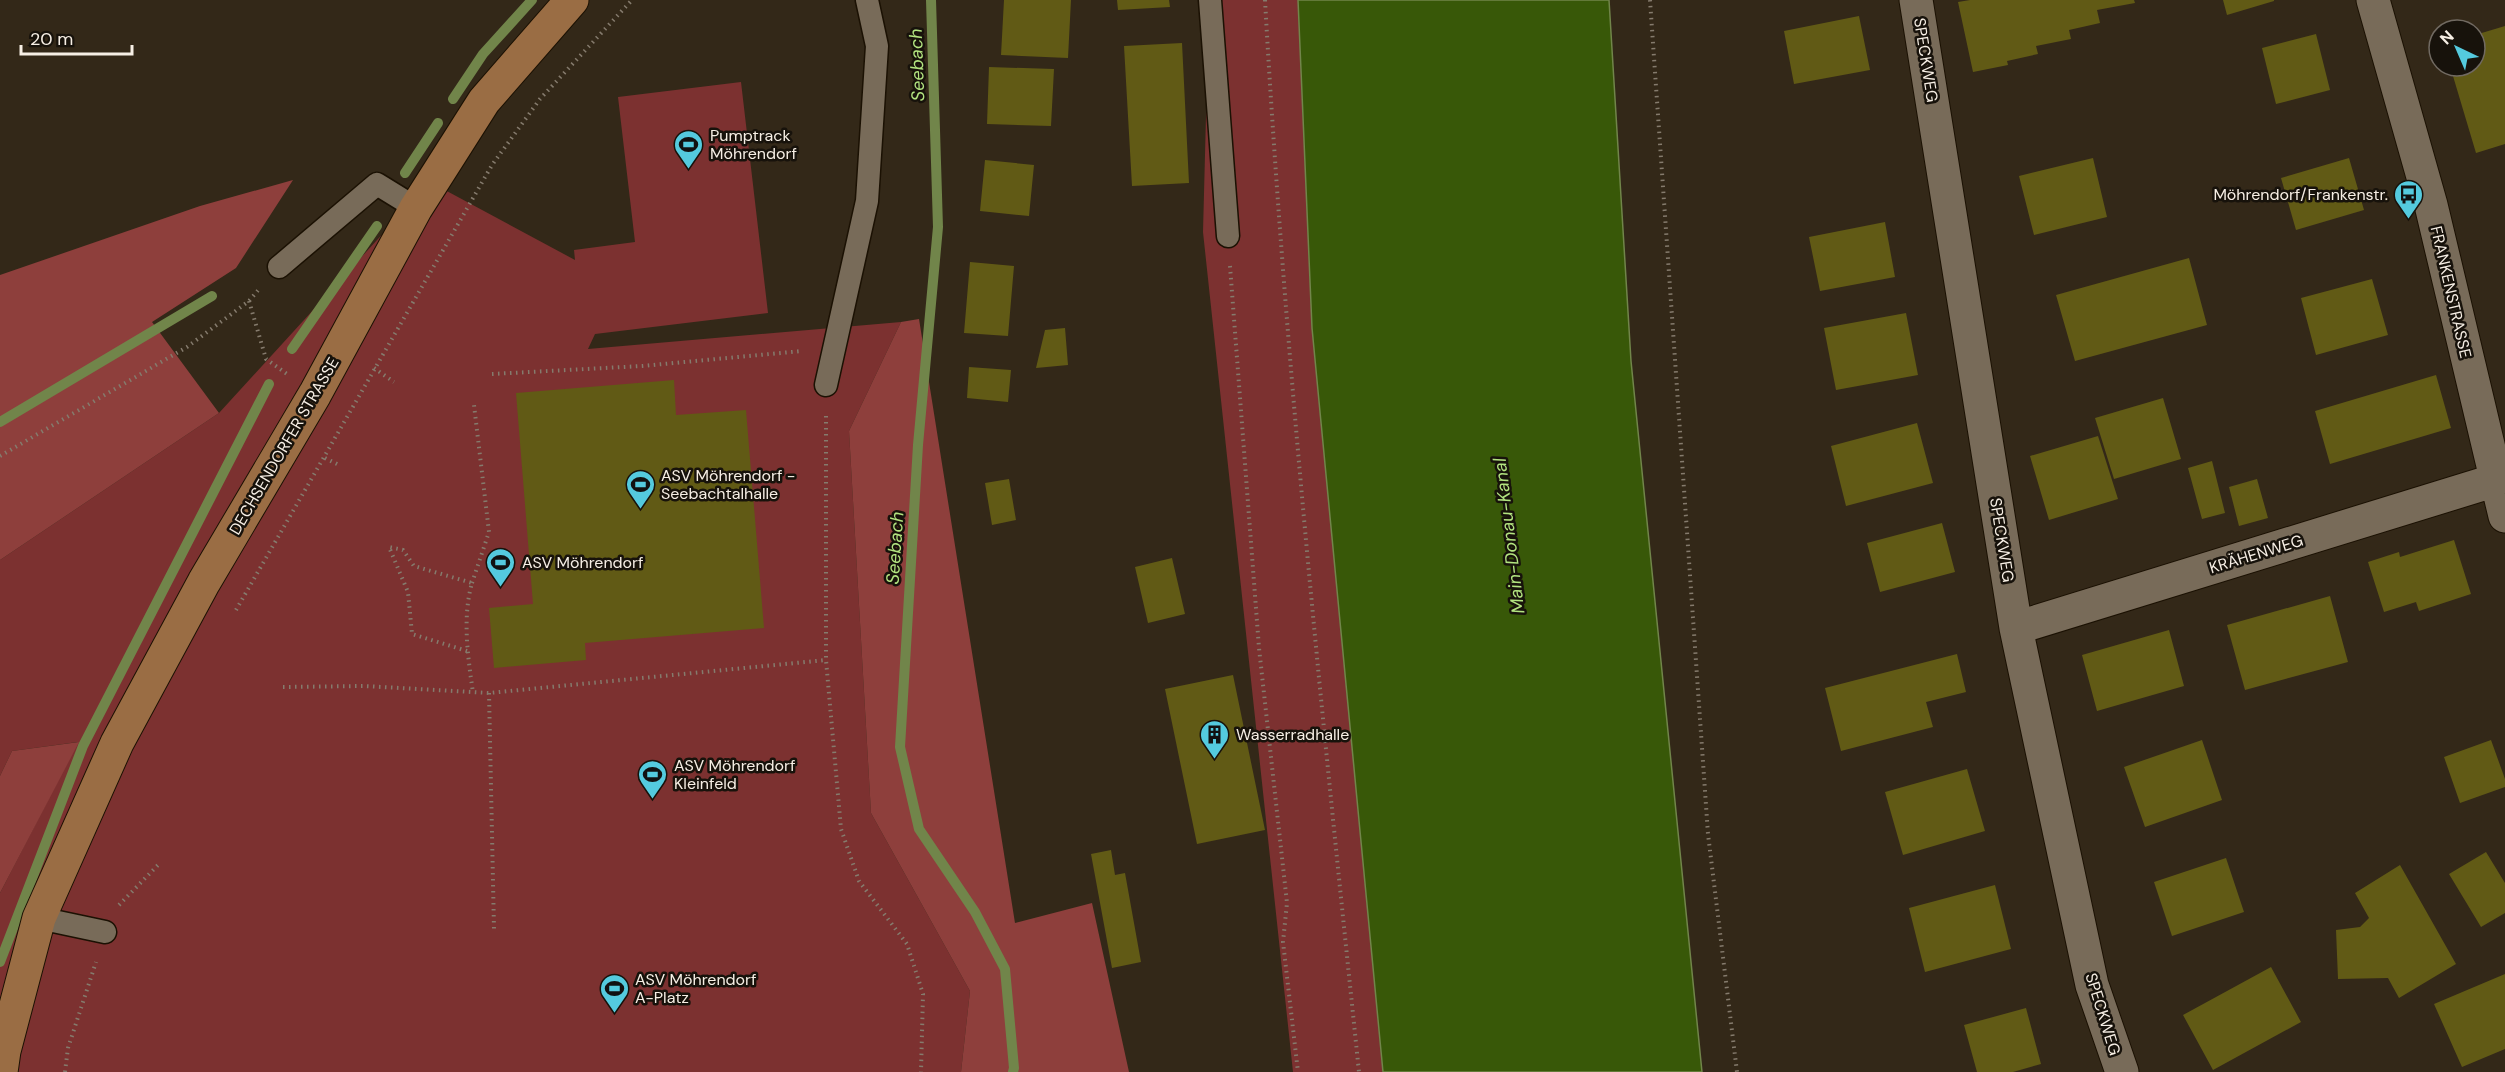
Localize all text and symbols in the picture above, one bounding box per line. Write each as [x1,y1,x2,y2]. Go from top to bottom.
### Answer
street label: SPECKWEG [1909,16,1943,104]
scale bar [21,18,132,56]
north arrow [2427,18,2487,78]
text: N [2435,26,2458,49]
text: 20 m [30,27,73,51]
water label: Seebach [904,28,930,102]
place label: Pumptrack Möhrendorf [710,125,797,164]
sports icon: Pumptrack Möhrendorf [673,128,705,170]
bus stop icon: Möhrendorf/Frankenstr. [2393,178,2425,220]
place label: Möhrendorf/Frankenstr. [2213,184,2388,205]
street label: FRANKENSTRASSE [2426,224,2476,360]
street label: DECHSENDORFER STRASSE [224,353,344,539]
water label: Main-Donau-Kanal [1487,456,1530,615]
place label: ASV Möhrendorf - Seebachtalhalle [661,465,795,504]
sports icon: ASV Möhrendorf - Seebachtalhalle [624,468,656,510]
street label: SPECKWEG [1985,496,2019,584]
water label: Seebach [880,511,910,585]
street label: KRÄHENWEG [2206,530,2306,578]
sports icon: ASV Möhrendorf [485,546,517,588]
place label: ASV Möhrendorf [522,552,643,573]
building icon: Wasserradhalle [1199,718,1231,760]
place label: Wasserradhalle [1236,724,1349,745]
place label: ASV Möhrendorf Kleinfeld [674,755,795,794]
sports icon: ASV Möhrendorf Kleinfeld [637,758,669,800]
place label: ASV Möhrendorf A-Platz [635,969,756,1008]
street label: SPECKWEG [2081,970,2125,1058]
sports icon: ASV Möhrendorf A-Platz [598,972,630,1014]

